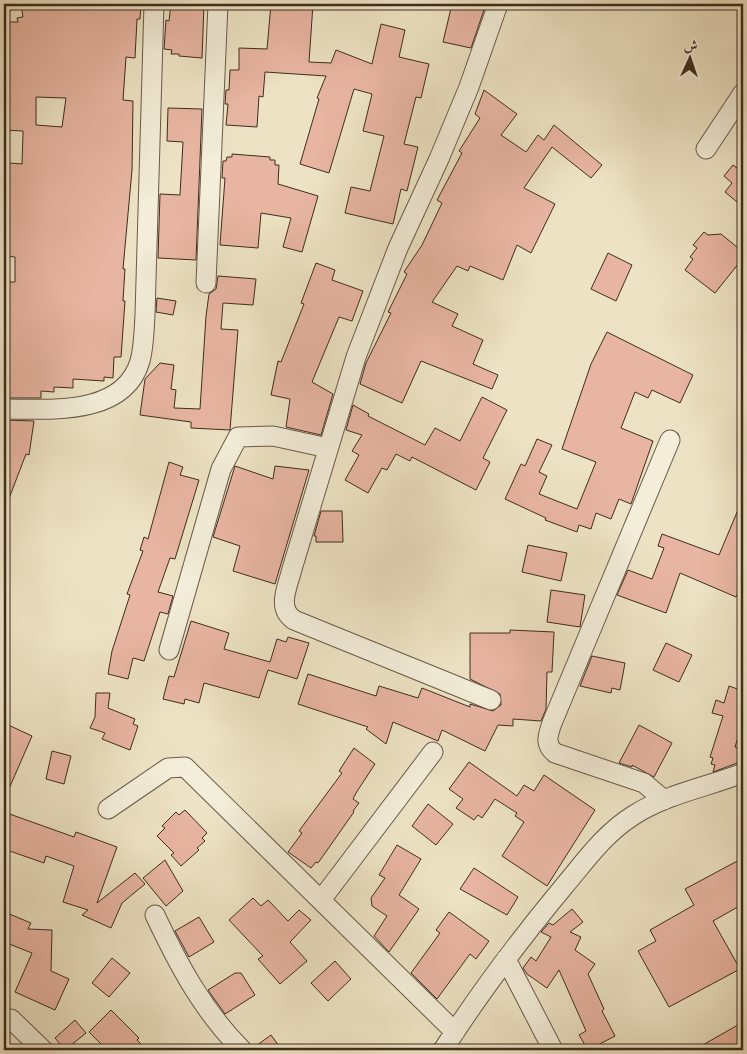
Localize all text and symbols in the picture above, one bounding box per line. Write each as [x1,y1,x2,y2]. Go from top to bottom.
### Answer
north arrow [664,32,714,82]
text: ش [683,37,698,54]

